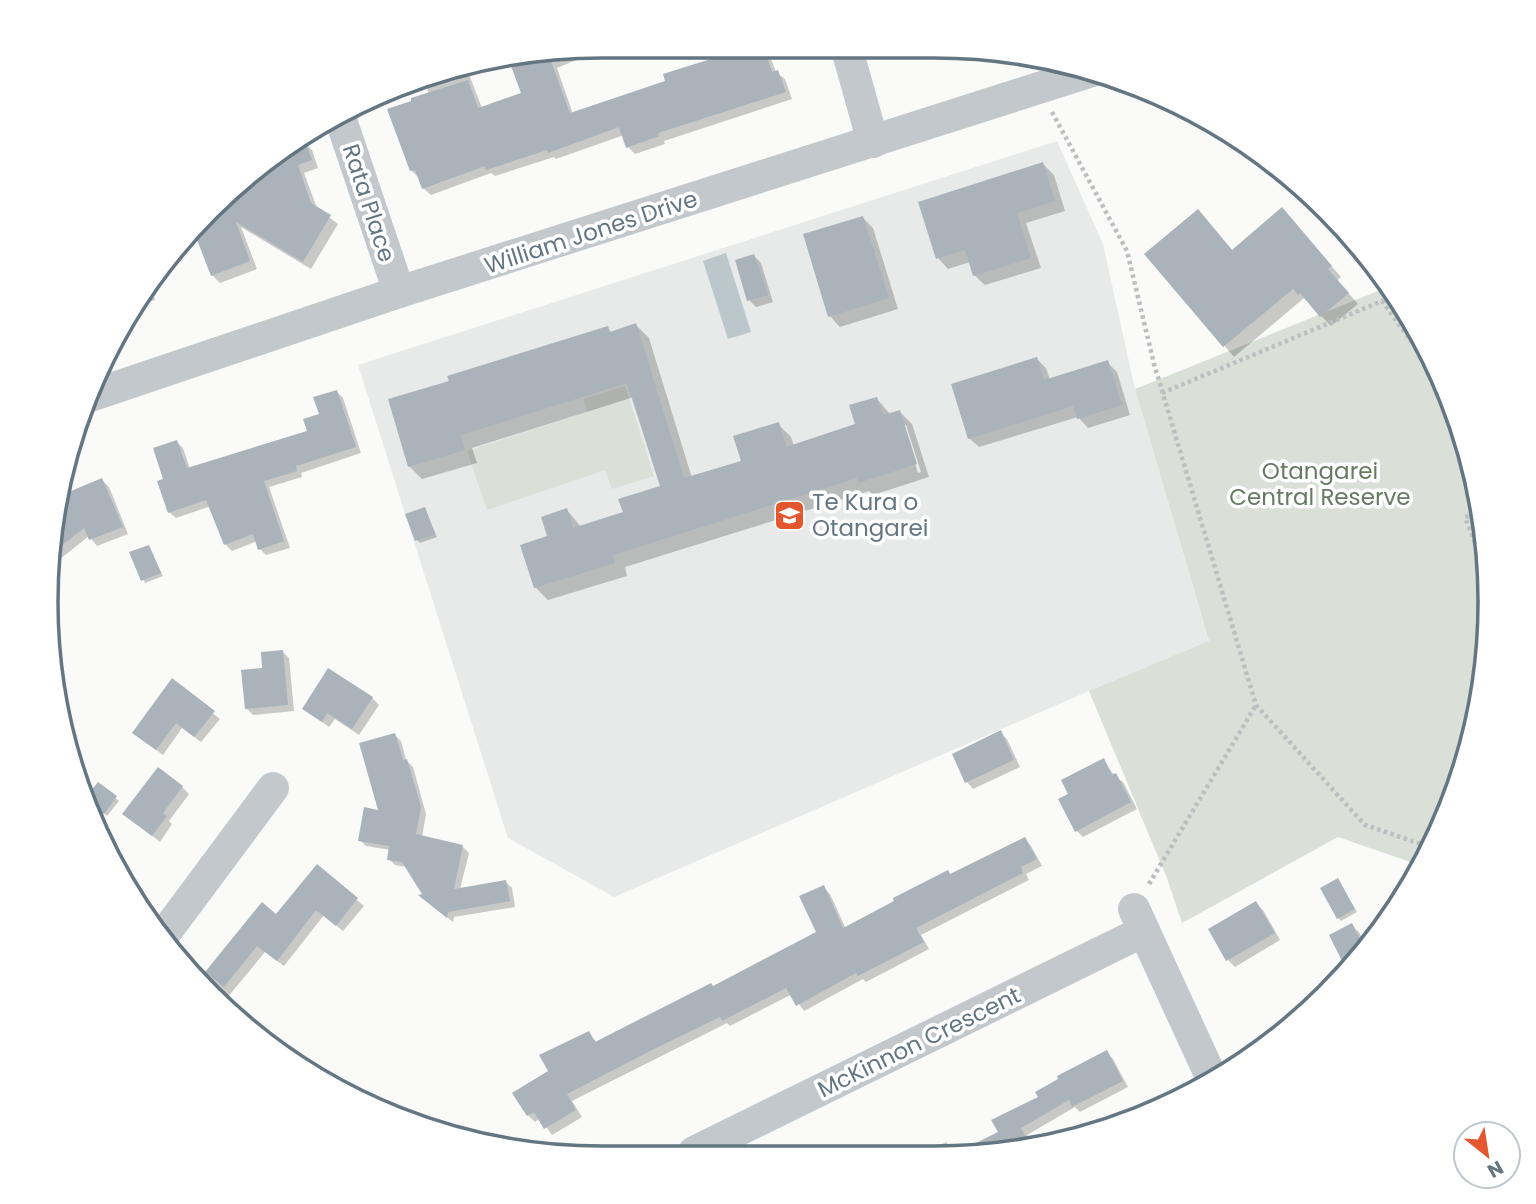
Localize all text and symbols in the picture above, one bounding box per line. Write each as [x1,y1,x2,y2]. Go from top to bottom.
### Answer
street label: Rata Place [335,140,403,266]
street label: William Jones Drive [480,182,702,282]
park label: Otangarei Central Reserve [1229,455,1411,513]
place label: Te Kura o Otangarei [812,486,928,544]
school or university icon: Te Kura o Otangarei [772,498,806,532]
street label: McKinnon Crescent [812,979,1026,1105]
north arrow [1452,1120,1522,1190]
text: N [1482,1154,1508,1185]

